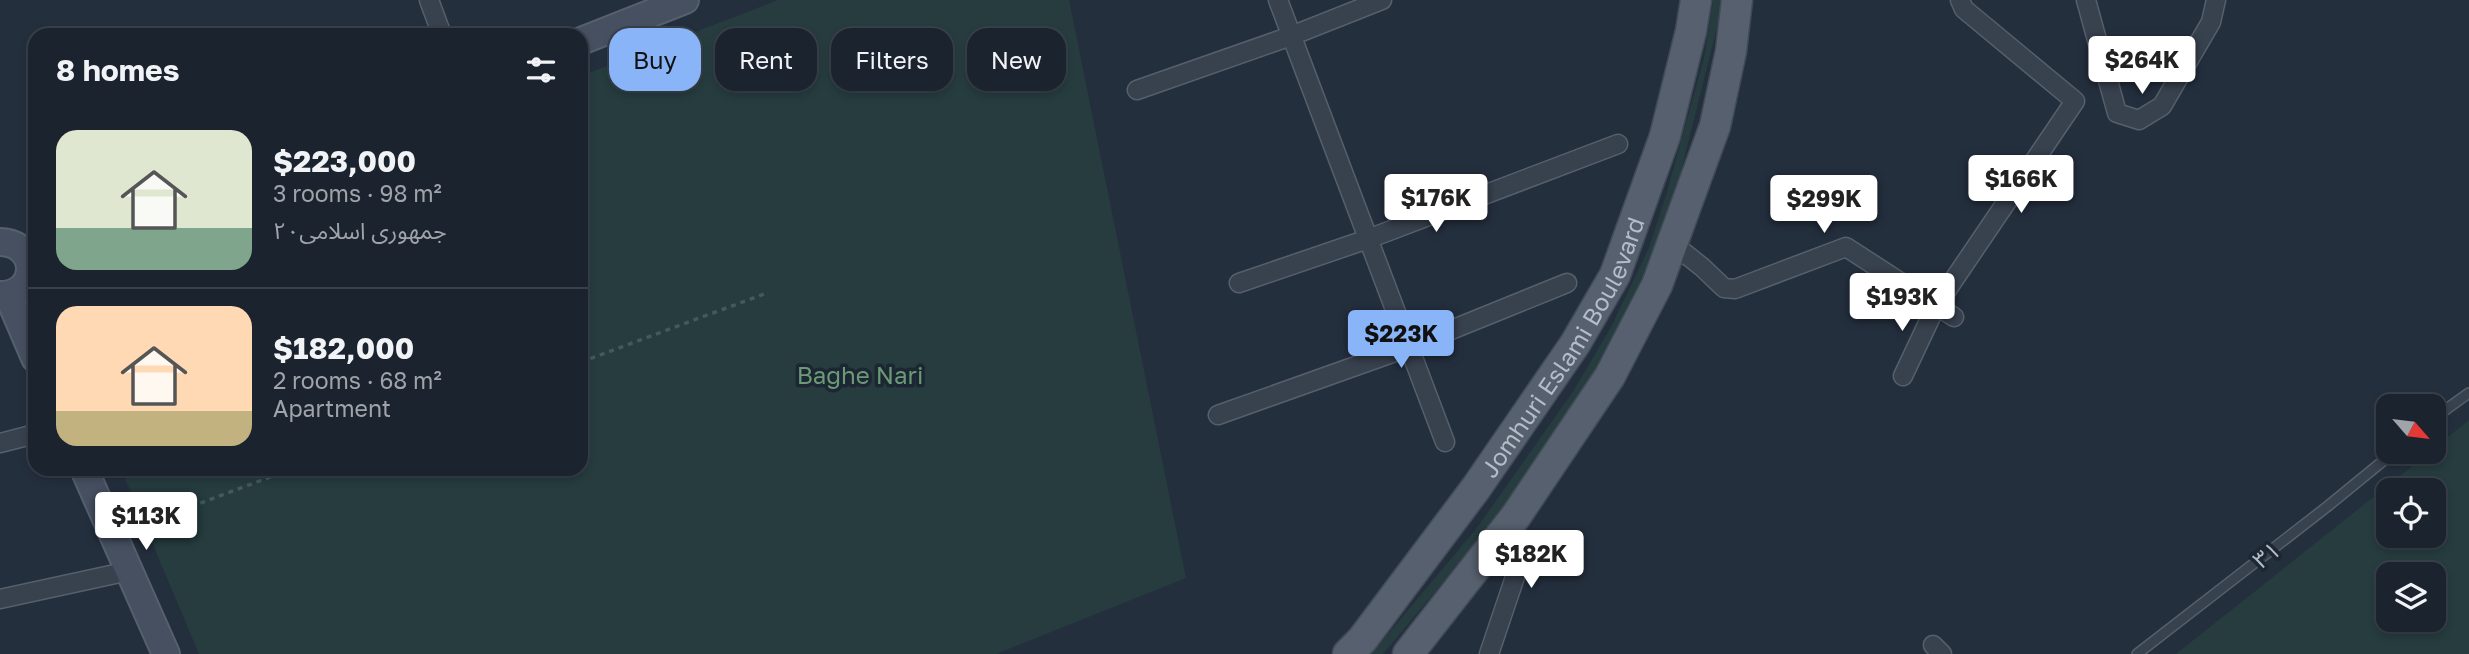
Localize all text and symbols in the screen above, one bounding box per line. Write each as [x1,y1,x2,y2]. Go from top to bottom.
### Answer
chip: Buy [609,28,701,91]
chip: Rent [715,28,817,91]
chip: Filters [831,28,953,91]
chip: New [967,28,1066,91]
pin: $264K [2093,36,2191,96]
text: $264K [2104,45,2180,73]
icon: filters [522,51,560,89]
text: 8 homes [56,52,180,88]
text: $223,000 [273,143,416,179]
pin: $166K [1972,156,2070,215]
icon: home [112,158,196,242]
text: $166K [1984,164,2058,192]
pin: $176K [1387,174,1485,234]
pin: $299K [1775,176,1873,235]
text: 3 rooms · 98 m² [273,179,442,207]
text: $176K [1400,183,1472,211]
text: $299K [1786,184,1862,212]
street label: Jomhuri Eslami Boulevard [1474,213,1649,482]
text: جمهوری اسلامی۲۰ [273,216,447,244]
pin: $193K [1853,274,1951,333]
text: $193K [1866,282,1938,310]
pin: $223K [1352,310,1450,370]
text: $223K [1364,319,1438,347]
text: $182,000 [273,330,414,366]
icon: home [112,334,196,418]
park label: Baghe Nari [797,360,923,389]
text: 2 rooms · 68 m² [273,366,442,394]
text: Apartment [273,394,391,422]
north arrow [2376,394,2446,464]
map controls [2376,394,2446,632]
button: locate [2376,478,2446,548]
pin: $113K [97,492,195,552]
text: $113K [111,501,181,529]
pin: $182K [1482,530,1580,590]
street label: ۳۱ [2246,534,2286,574]
text: $182K [1495,539,1567,567]
button: layers [2376,562,2446,632]

